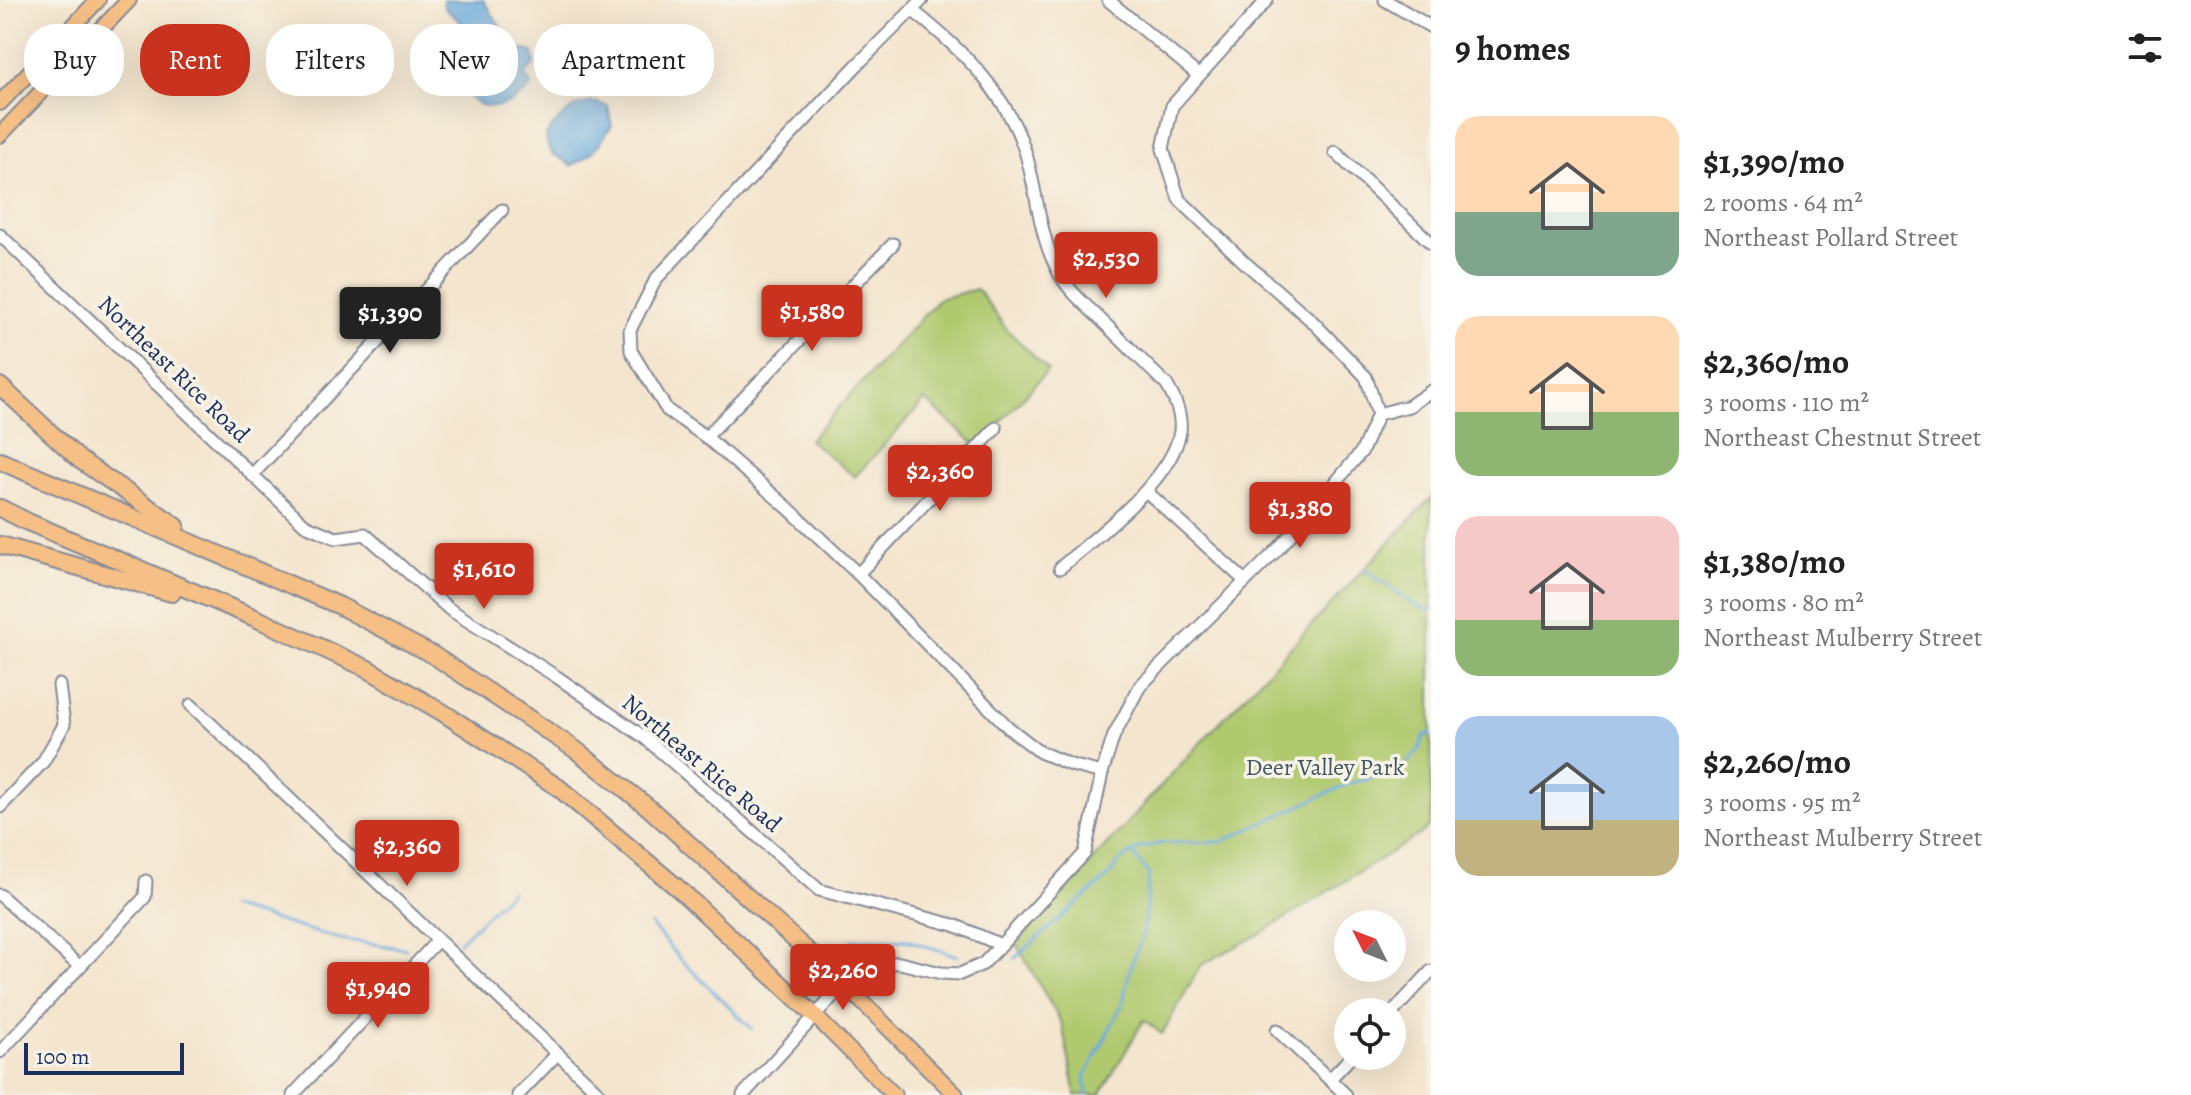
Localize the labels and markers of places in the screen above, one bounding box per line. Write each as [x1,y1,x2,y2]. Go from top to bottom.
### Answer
pin: $2,530 [1041,232,1171,300]
pin: $1,580 [747,285,877,353]
pin: $1,390 [325,287,455,355]
pin: $2,360 [875,445,1005,513]
pin: $1,380 [1235,482,1365,550]
pin: $1,610 [419,543,549,611]
pin: $2,360 [342,820,472,888]
pin: $2,260 [778,944,908,1012]
pin: $1,940 [313,962,443,1030]

